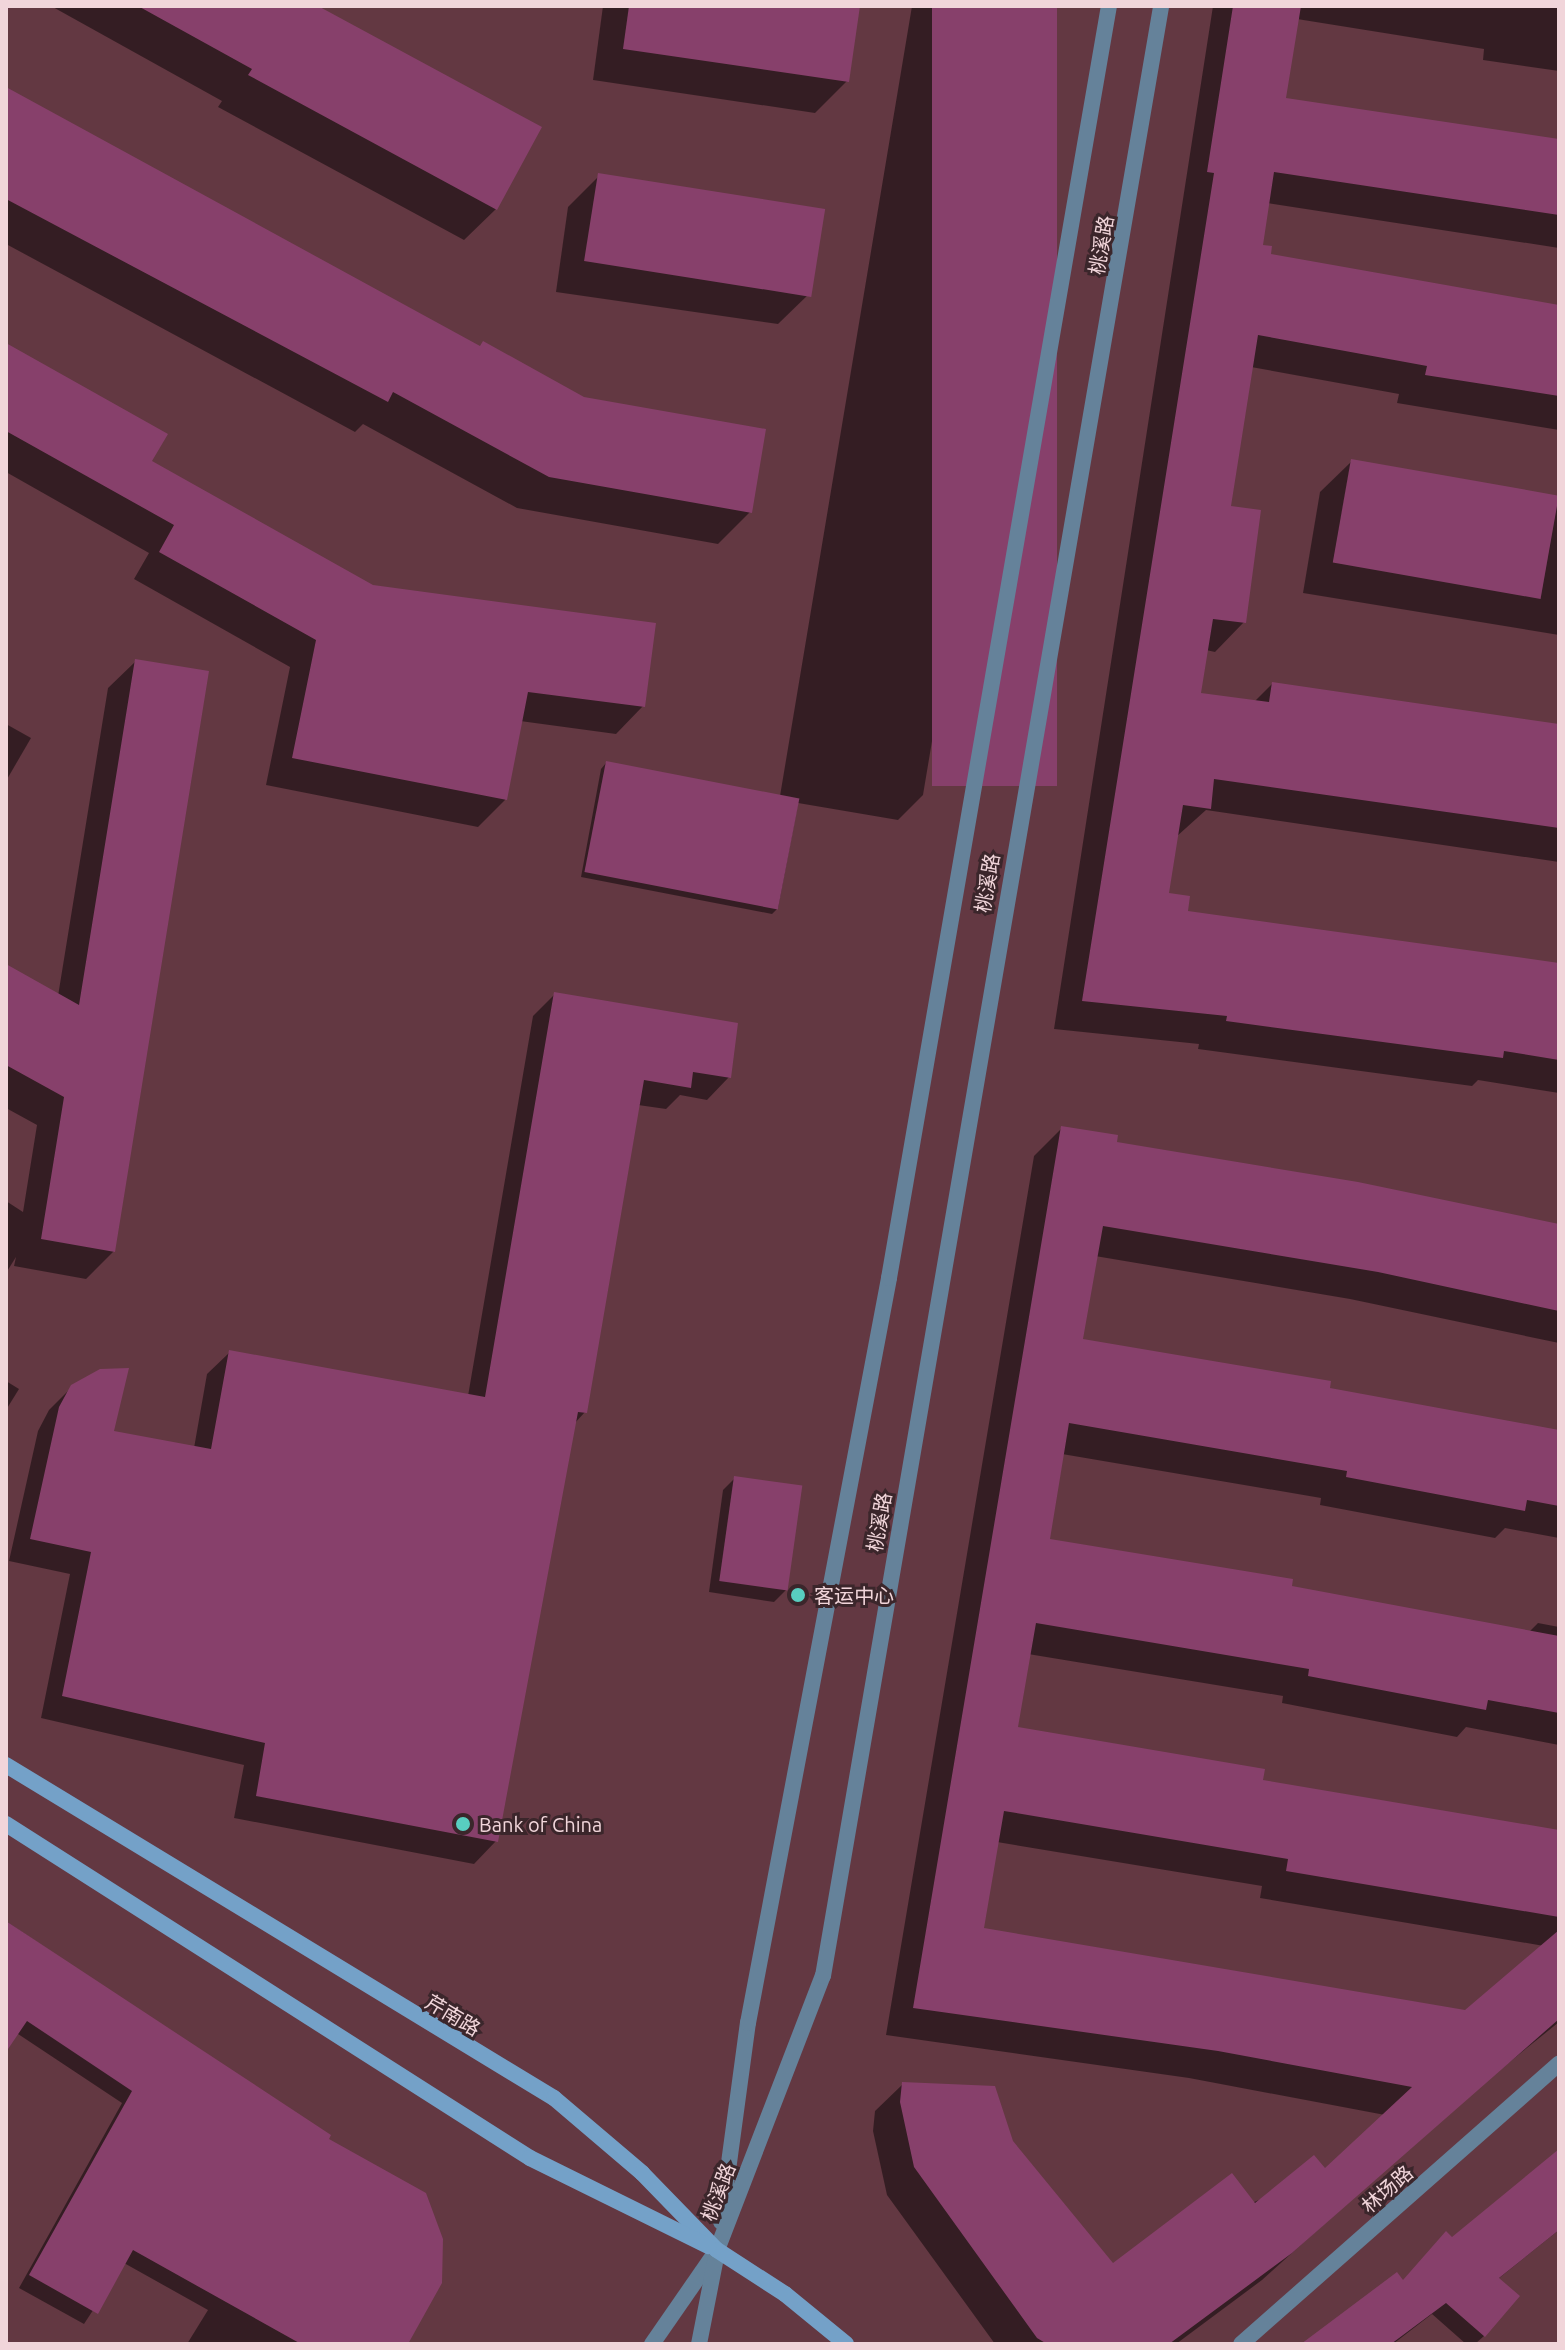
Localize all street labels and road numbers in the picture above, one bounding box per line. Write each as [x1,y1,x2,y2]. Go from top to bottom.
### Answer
street label: 桃溪路 [1084,213,1118,277]
street label: 桃溪路 [970,851,1004,915]
street label: 桃溪路 [862,1490,896,1554]
street label: 芹南路 [421,1989,485,2041]
street label: 桃溪路 [696,2160,740,2224]
street label: 林场路 [1356,2160,1418,2218]

